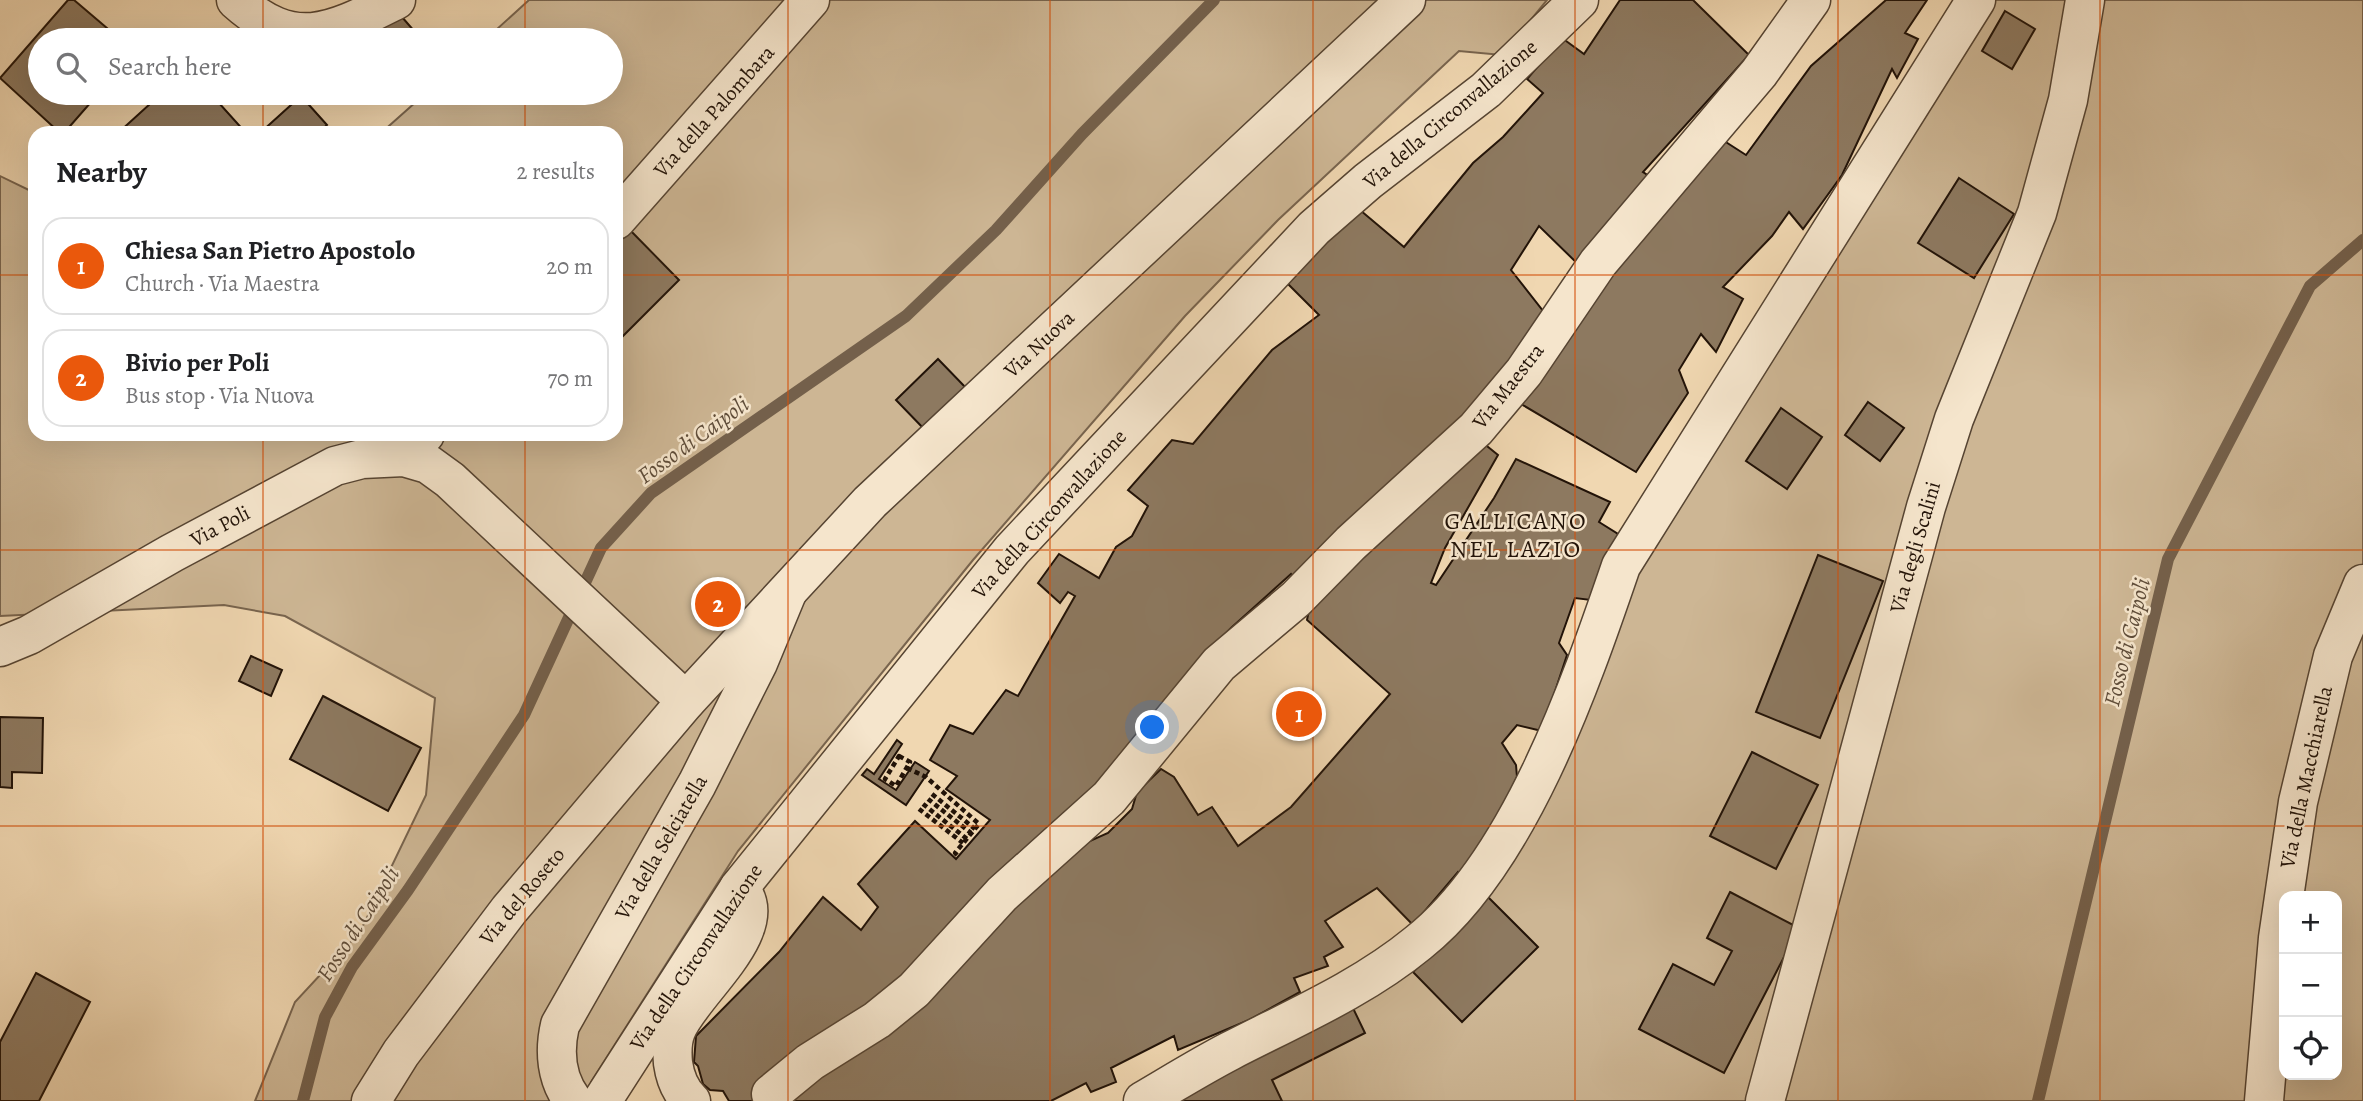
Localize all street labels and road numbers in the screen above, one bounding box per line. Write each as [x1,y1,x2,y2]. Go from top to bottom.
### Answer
street label: Via della Circonvallazione [1356,33,1543,196]
street label: Via della Palombara [646,39,781,184]
street label: Via Nuova [997,304,1081,385]
street label: Via Maestra [1465,337,1550,435]
street label: Via della Circonvallazione [965,423,1133,606]
street label: Via degli Scalini [1883,478,1947,617]
street label: Via Poli [184,499,255,554]
street label: Via della Macchiarella [2273,683,2339,872]
street label: Via della Selciatella [608,769,714,925]
street label: Via del Roseto [472,841,571,952]
street label: Via della Circonvallazione [623,858,769,1056]

